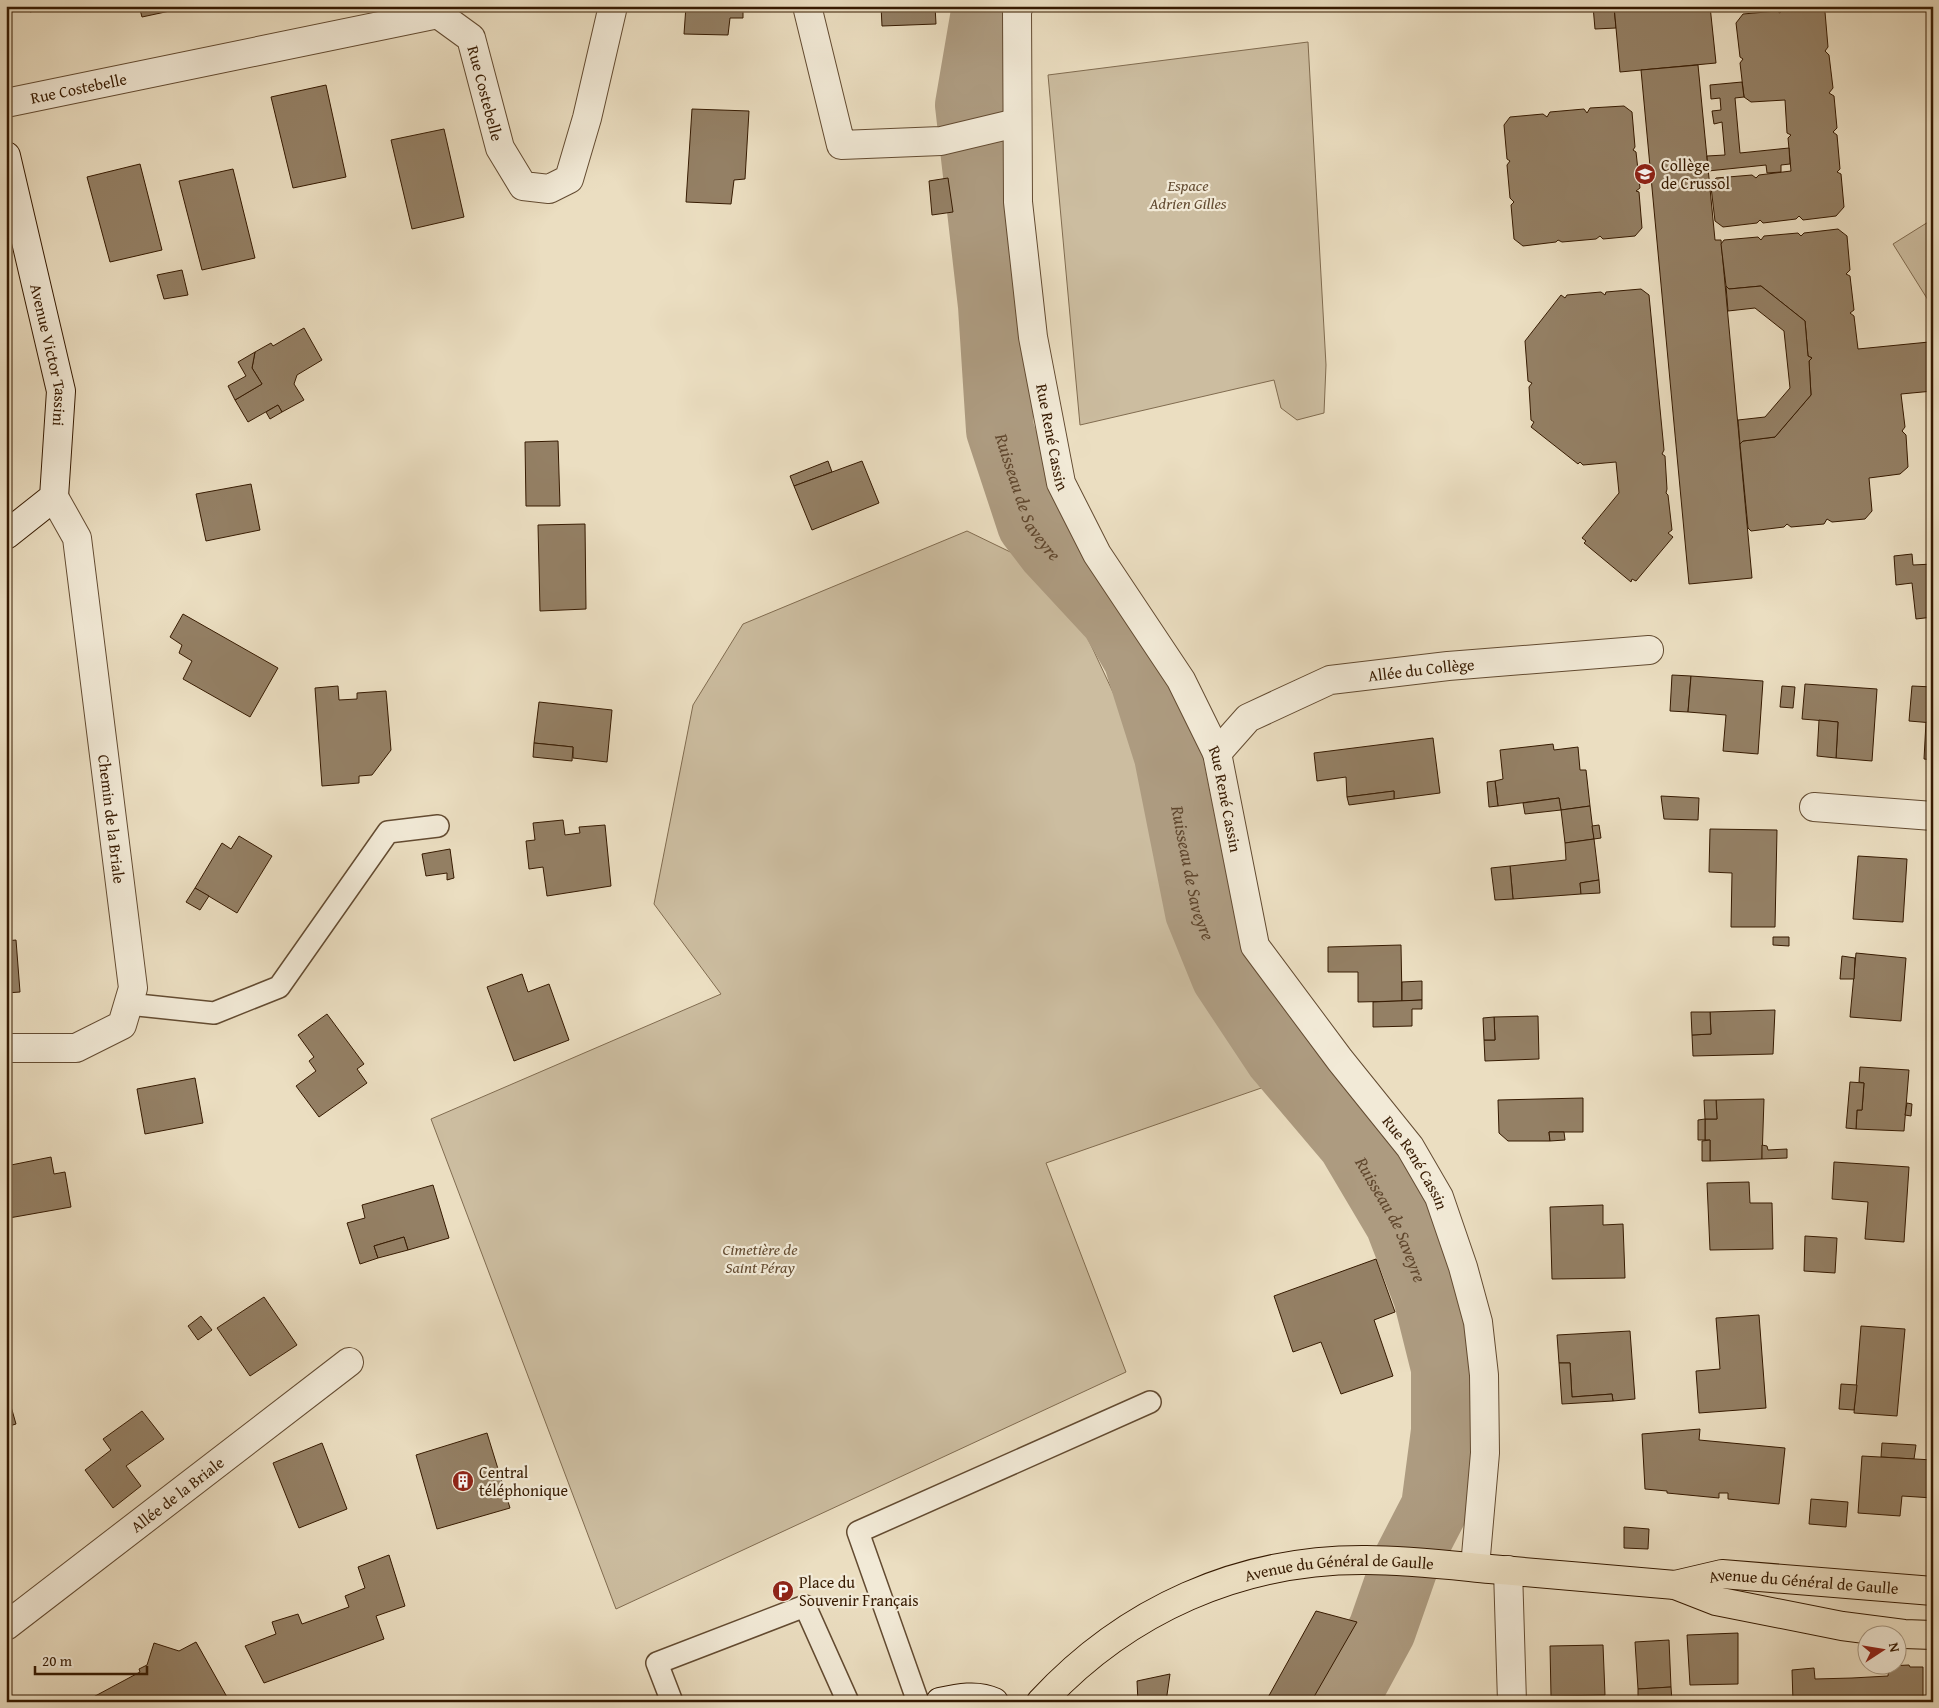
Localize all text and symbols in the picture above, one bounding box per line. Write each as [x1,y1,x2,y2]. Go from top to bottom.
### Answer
street label: Rue Costebelle [462,43,510,144]
street label: Rue Costebelle [28,66,129,110]
place label: Collège de Crussol [1661,153,1730,195]
school or university icon: Collège de Crussol [1633,162,1657,186]
park label: Espace Adrien Gilles [1148,173,1227,215]
street label: Avenue Victor Tassini [24,281,73,428]
street label: Rue René Cassin [1030,382,1075,495]
water label: Ruisseau de Saveyre [988,429,1068,567]
street label: Allée du Collège [1367,652,1475,687]
street label: Rue René Cassin [1203,741,1248,854]
street label: Chemin de la Briale [92,753,132,885]
water label: Ruisseau de Saveyre [1164,802,1223,944]
street label: Rue René Cassin [1377,1110,1454,1213]
water label: Ruisseau de Saveyre [1348,1150,1434,1286]
park label: Cimetière de Saint Péray [722,1237,798,1279]
street label: Allée de la Briale [125,1451,229,1538]
place label: Central téléphonique [479,1460,568,1502]
building icon: Central téléphonique [451,1469,475,1493]
street label: Avenue du Général de Gaulle [1242,1548,1435,1587]
street label: Avenue du Général de Gaulle [1706,1562,1899,1600]
place label: Place du Souvenir Français [799,1570,919,1612]
parking icon: Place du Souvenir Français [771,1579,795,1603]
north arrow [1856,1626,1906,1676]
text: N [1884,1641,1906,1655]
scale bar [35,1643,148,1675]
text: 20 m [42,1650,73,1671]

